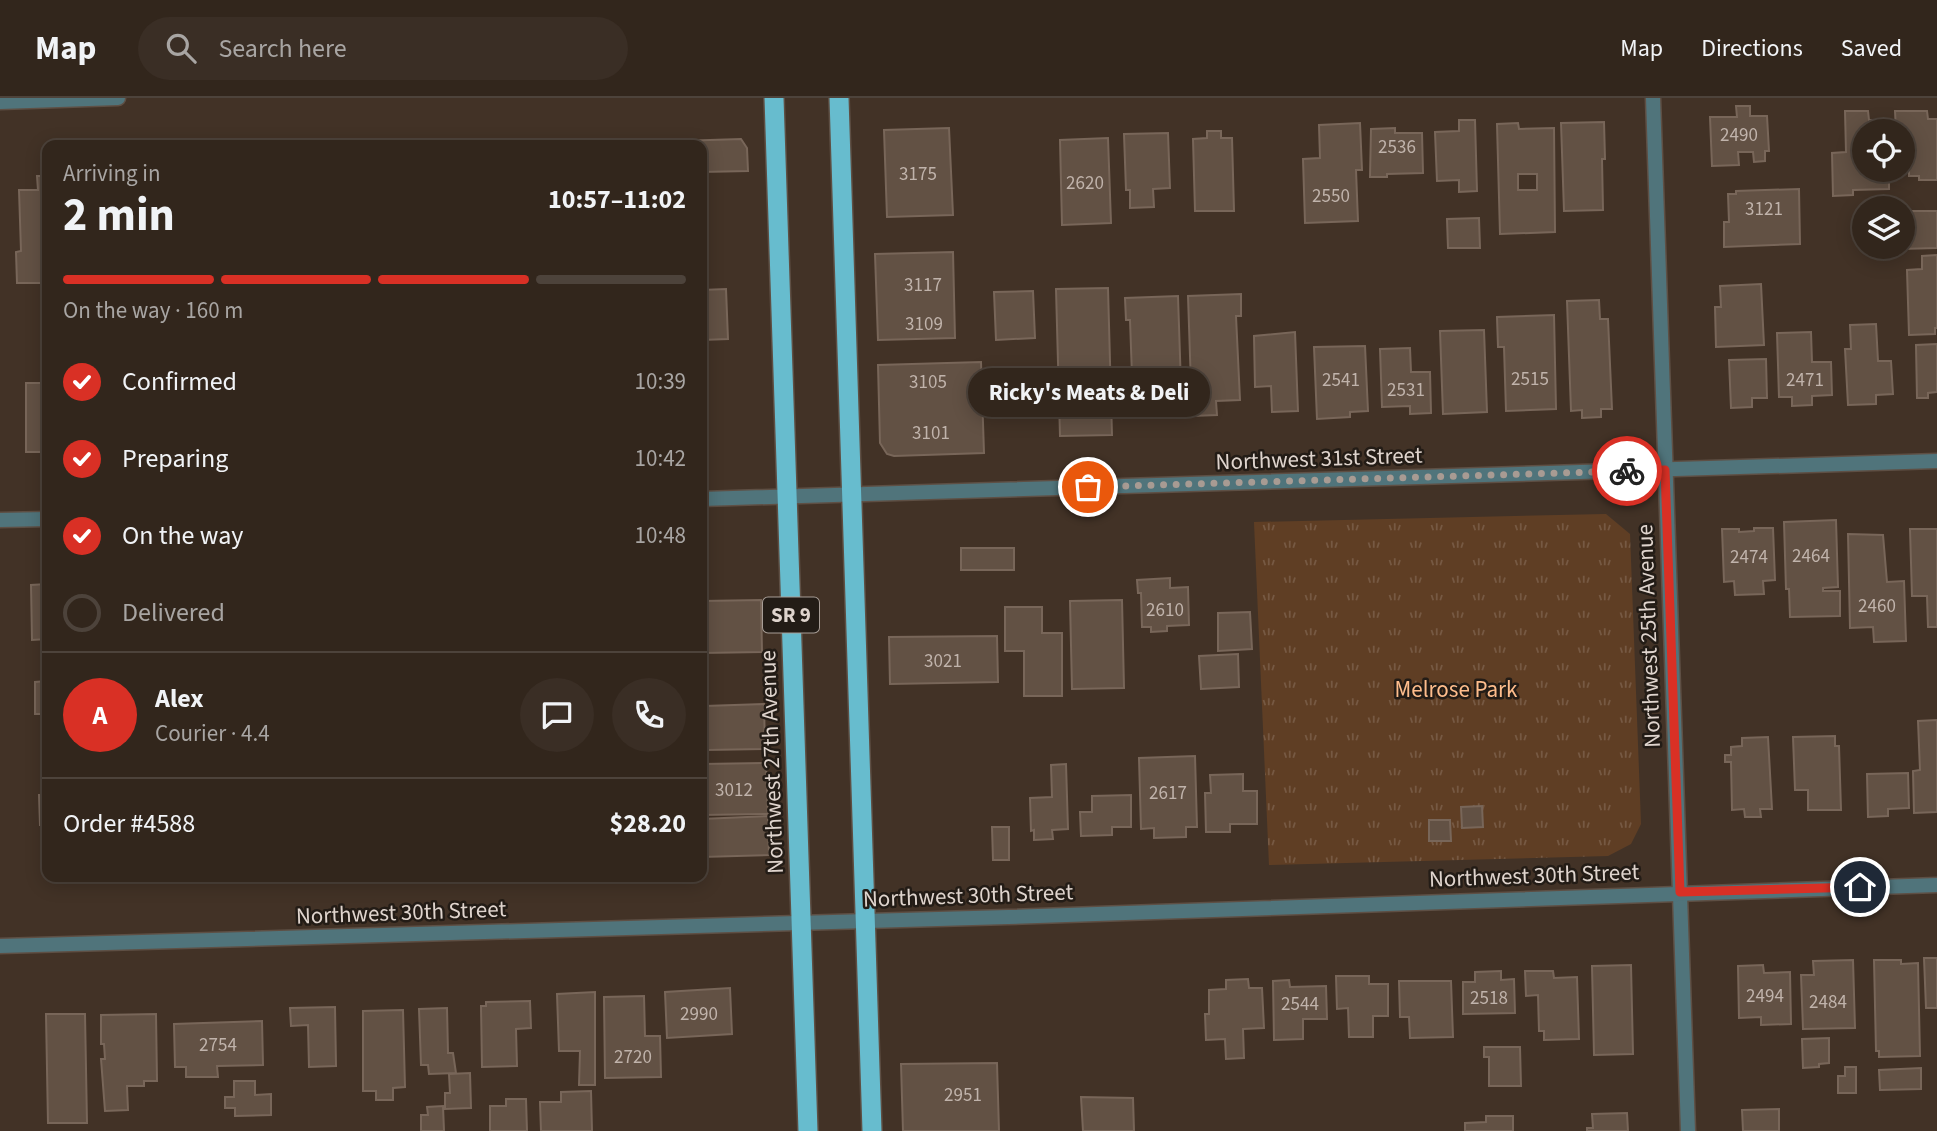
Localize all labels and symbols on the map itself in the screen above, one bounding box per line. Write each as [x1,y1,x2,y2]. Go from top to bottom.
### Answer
house number: 2490 [1720,122,1758,149]
house number: 2536 [1378,134,1416,161]
house number: 3175 [899,161,937,188]
house number: 2620 [1066,170,1104,197]
house number: 2550 [1312,183,1350,210]
house number: 3121 [1745,196,1783,223]
house number: 3117 [904,272,942,299]
house number: 3109 [905,311,943,338]
house number: 2515 [1511,366,1549,393]
house number: 2541 [1322,367,1360,394]
house number: 2471 [1786,367,1824,394]
callout: Ricky's Meats & Deli [967,368,1209,417]
house number: 3105 [909,369,947,396]
house number: 2531 [1387,377,1425,404]
house number: 3101 [912,420,950,447]
courier [1592,436,1662,506]
street label: Northwest 31st Street [1215,438,1423,479]
pin [1058,457,1118,517]
street label: Northwest 25th Avenue [1628,524,1669,748]
house number: 2464 [1792,543,1830,570]
house number: 2474 [1730,544,1768,571]
house number: 2460 [1858,593,1896,620]
house number: 2610 [1146,597,1184,624]
road number: SR 9 [763,598,819,632]
house number: 3021 [924,648,962,675]
street label: Northwest 27th Avenue [751,650,792,874]
park label: Melrose Park [1395,673,1518,706]
house number: 3012 [715,777,753,804]
house number: 2617 [1149,780,1187,807]
street label: Northwest 30th Street [1428,855,1640,896]
pin [1830,857,1890,917]
street label: Northwest 30th Street [862,875,1074,916]
street label: Northwest 30th Street [295,892,507,933]
house number: 2494 [1746,983,1784,1010]
house number: 2518 [1470,985,1508,1012]
house number: 2484 [1809,989,1847,1016]
house number: 2544 [1281,991,1319,1018]
house number: 2990 [680,1001,718,1028]
house number: 2754 [199,1032,237,1059]
house number: 2720 [614,1044,652,1071]
house number: 2951 [944,1082,982,1109]

